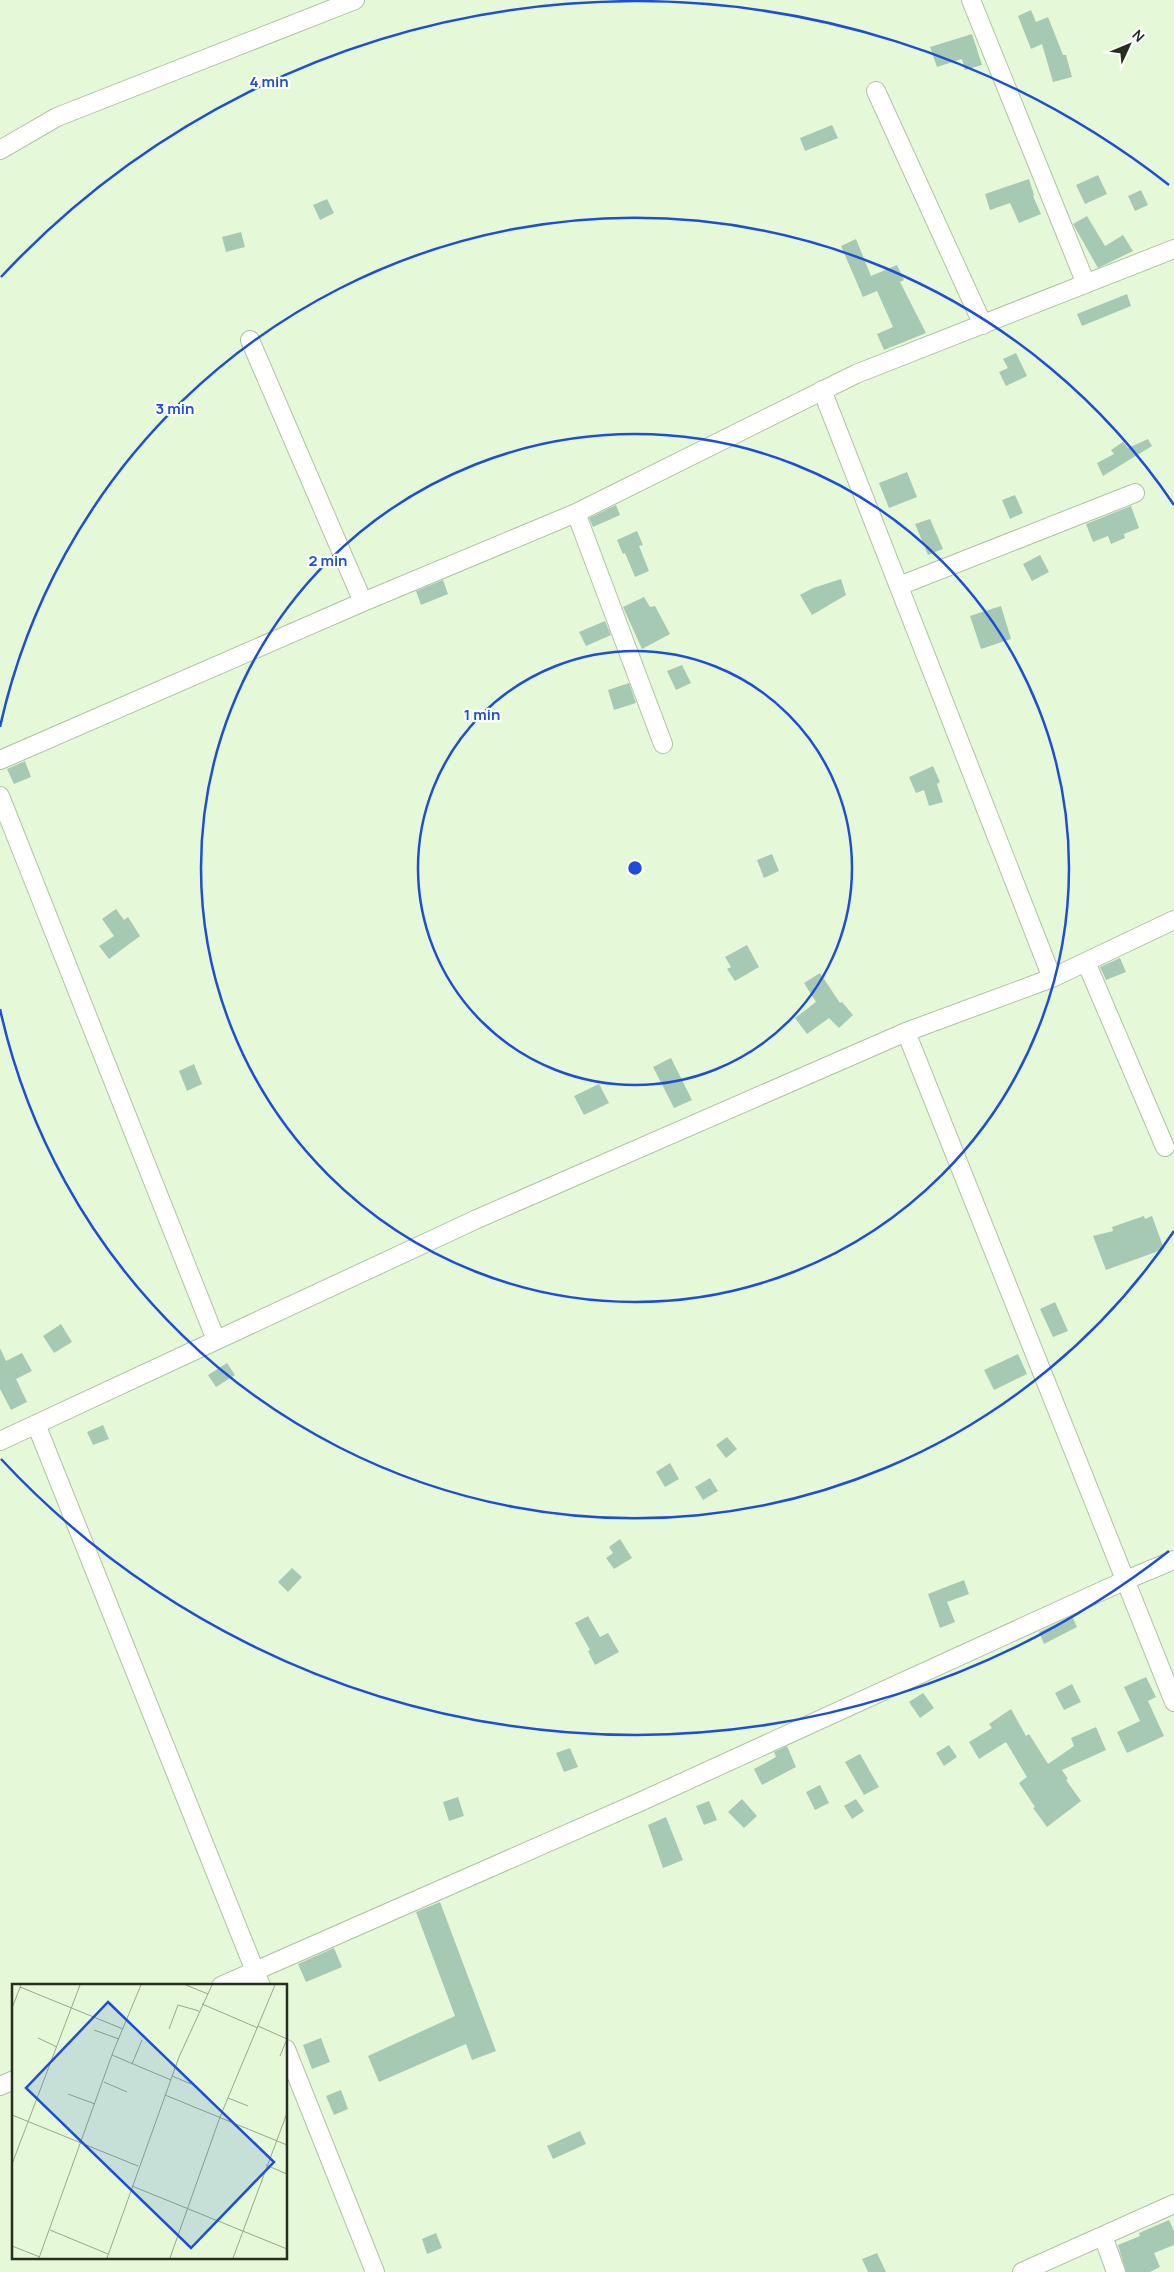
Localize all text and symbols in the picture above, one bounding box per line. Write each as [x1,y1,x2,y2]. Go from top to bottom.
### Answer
north arrow [1104,20,1154,70]
text: N [1128,25,1149,46]
text: 4 min [249,71,289,92]
text: 3 min [156,398,194,419]
text: 2 min [308,550,348,571]
text: 1 min [464,704,500,725]
centre of rings [626,859,644,877]
inset map [12,1984,288,2260]

